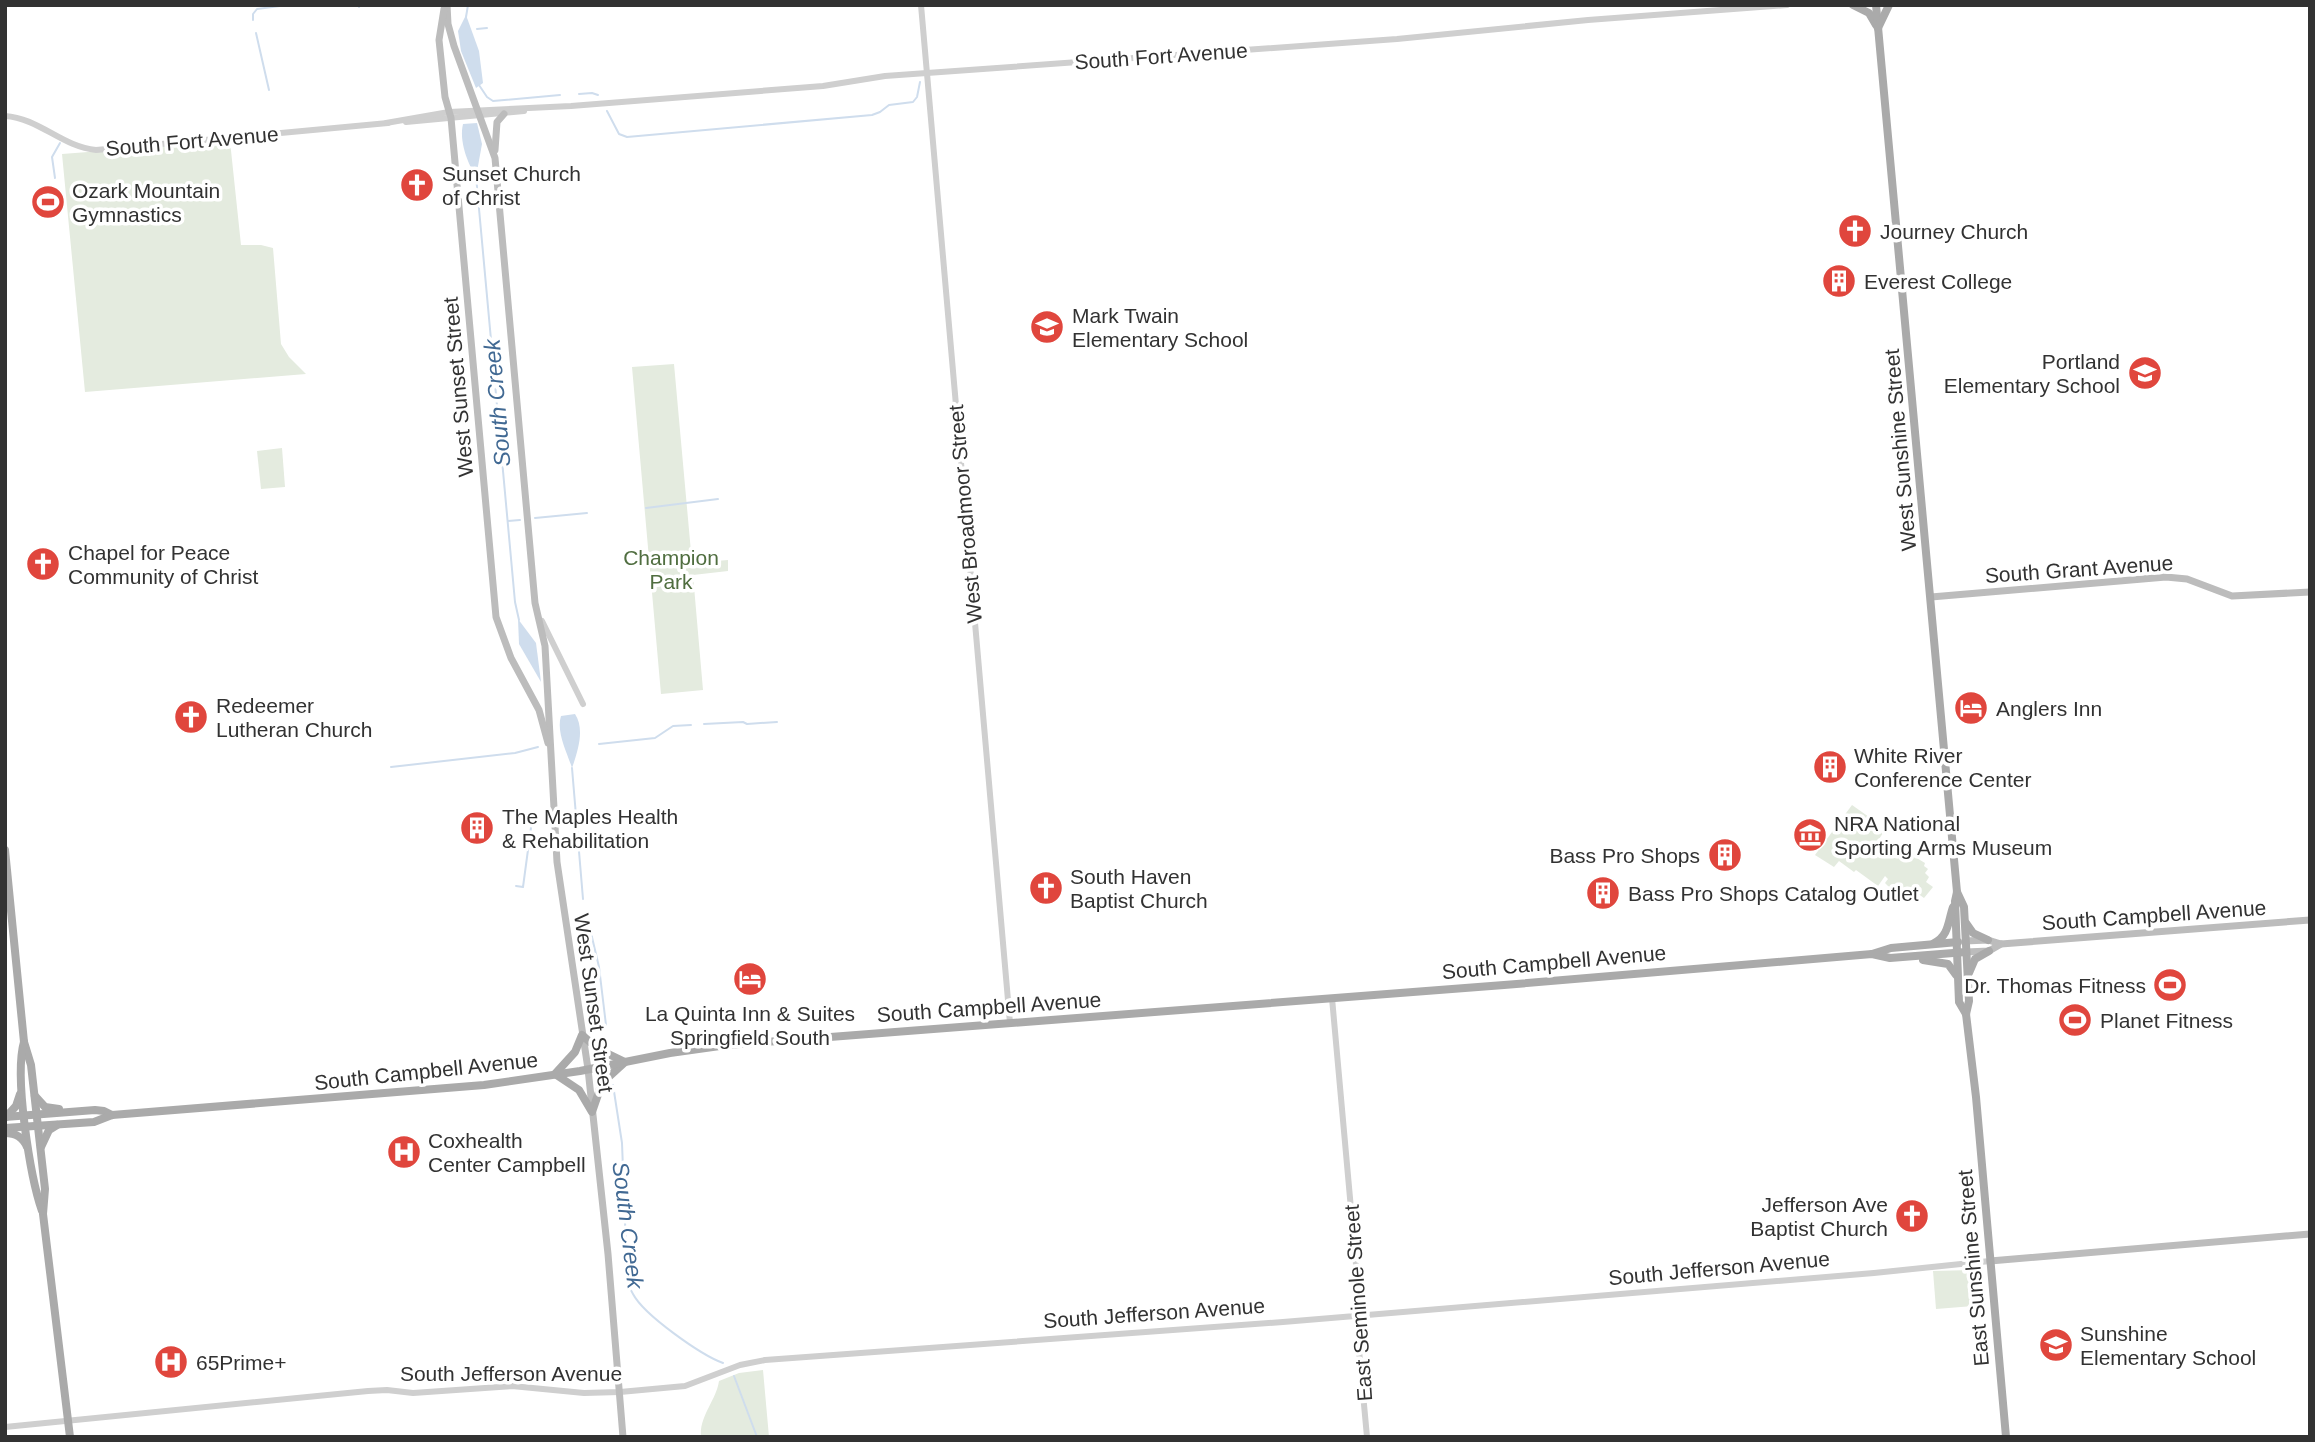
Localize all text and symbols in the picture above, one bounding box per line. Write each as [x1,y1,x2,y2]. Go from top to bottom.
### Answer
street label: South Fort Avenue [1074,38,1248,74]
street label: South Fort Avenue [105,122,279,160]
place label: Sunset Church of Christ [442,162,581,209]
church icon: Sunset Church of Christ [398,166,436,204]
place label: Ozark Mountain Gymnastics [72,179,220,226]
sports icon: Ozark Mountain Gymnastics [29,183,67,221]
church icon: Journey Church [1836,212,1874,250]
place label: Journey Church [1880,220,2028,243]
building icon: Everest College [1820,262,1858,300]
place label: Everest College [1864,270,2012,293]
street label: West Sunset Street [439,296,477,478]
place label: Mark Twain Elementary School [1072,304,1248,351]
school or university icon: Mark Twain Elementary School [1028,308,1066,346]
water label: South Creek [478,337,516,468]
street label: West Sunshine Street [1880,348,1920,552]
place label: Portland Elementary School [1944,350,2120,397]
school or university icon: Portland Elementary School [2126,354,2164,392]
street label: West Broadmoor Street [944,404,986,624]
place label: Chapel for Peace Community of Christ [68,541,258,588]
church icon: Chapel for Peace Community of Christ [24,545,62,583]
park label: Champion Park [623,546,719,593]
street label: South Grant Avenue [1984,551,2174,587]
hotel icon: Anglers Inn [1952,689,1990,727]
place label: Redeemer Lutheran Church [216,694,372,741]
place label: Anglers Inn [1996,697,2102,720]
church icon: Redeemer Lutheran Church [172,698,210,736]
place label: White River Conference Center [1854,744,2031,791]
building icon: White River Conference Center [1811,748,1849,786]
place label: The Maples Health & Rehabilitation [502,805,678,852]
building icon: The Maples Health & Rehabilitation [458,809,496,847]
place label: NRA National Sporting Arms Museum [1834,812,2052,859]
museum icon: NRA National Sporting Arms Museum [1791,816,1829,854]
building icon: Bass Pro Shops [1706,836,1744,874]
place label: Bass Pro Shops [1549,844,1700,867]
place label: South Haven Baptist Church [1070,865,1208,912]
church icon: South Haven Baptist Church [1027,869,1065,907]
building icon: Bass Pro Shops Catalog Outlet [1584,874,1622,912]
place label: Bass Pro Shops Catalog Outlet [1628,882,1919,905]
street label: South Campbell Avenue [2041,896,2267,934]
street label: West Sunset Street [570,912,618,1094]
street label: South Campbell Avenue [1441,941,1667,983]
hotel icon: La Quinta Inn & Suites Springfield South [731,960,769,998]
sports icon: Dr. Thomas Fitness [2151,966,2189,1004]
place label: Dr. Thomas Fitness [1964,974,2146,997]
street label: South Campbell Avenue [876,988,1102,1026]
sports icon: Planet Fitness [2056,1001,2094,1039]
place label: La Quinta Inn & Suites Springfield South [645,1002,855,1049]
place label: Planet Fitness [2100,1009,2233,1032]
street label: South Campbell Avenue [313,1048,539,1094]
place label: Coxhealth Center Campbell [428,1129,586,1176]
hospital icon: Coxhealth Center Campbell [385,1133,423,1171]
water label: South Creek [607,1160,649,1292]
street label: East Sunshine Street [1953,1169,1993,1367]
place label: Jefferson Ave Baptist Church [1750,1193,1888,1240]
church icon: Jefferson Ave Baptist Church [1893,1197,1931,1235]
street label: East Seminole Street [1340,1204,1376,1402]
street label: South Jefferson Avenue [1607,1247,1831,1289]
street label: South Jefferson Avenue [1042,1294,1266,1332]
place label: Sunshine Elementary School [2080,1322,2256,1369]
school or university icon: Sunshine Elementary School [2037,1326,2075,1364]
hospital icon: 65Prime+ [152,1343,190,1381]
place label: 65Prime+ [196,1351,286,1374]
street label: South Jefferson Avenue [400,1362,622,1385]

